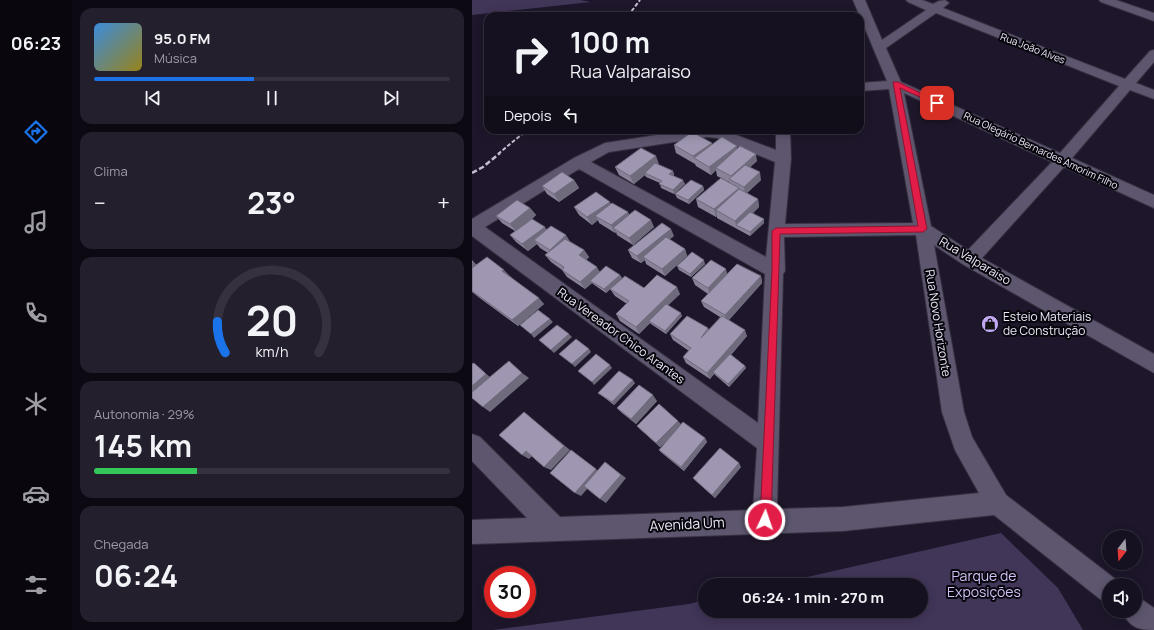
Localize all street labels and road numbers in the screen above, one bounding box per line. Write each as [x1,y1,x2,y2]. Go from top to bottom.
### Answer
street label: Rua João Alves [999,29,1067,67]
street label: Rua Olegário Bernardes Amorim Filho [962,108,1121,192]
street label: Rua Valparaiso [936,233,1014,289]
street label: Rua Novo Horizonte [922,268,955,378]
street label: Rua Vereador Chico Arantes [554,284,689,388]
street label: Avenida Um [649,512,725,535]

